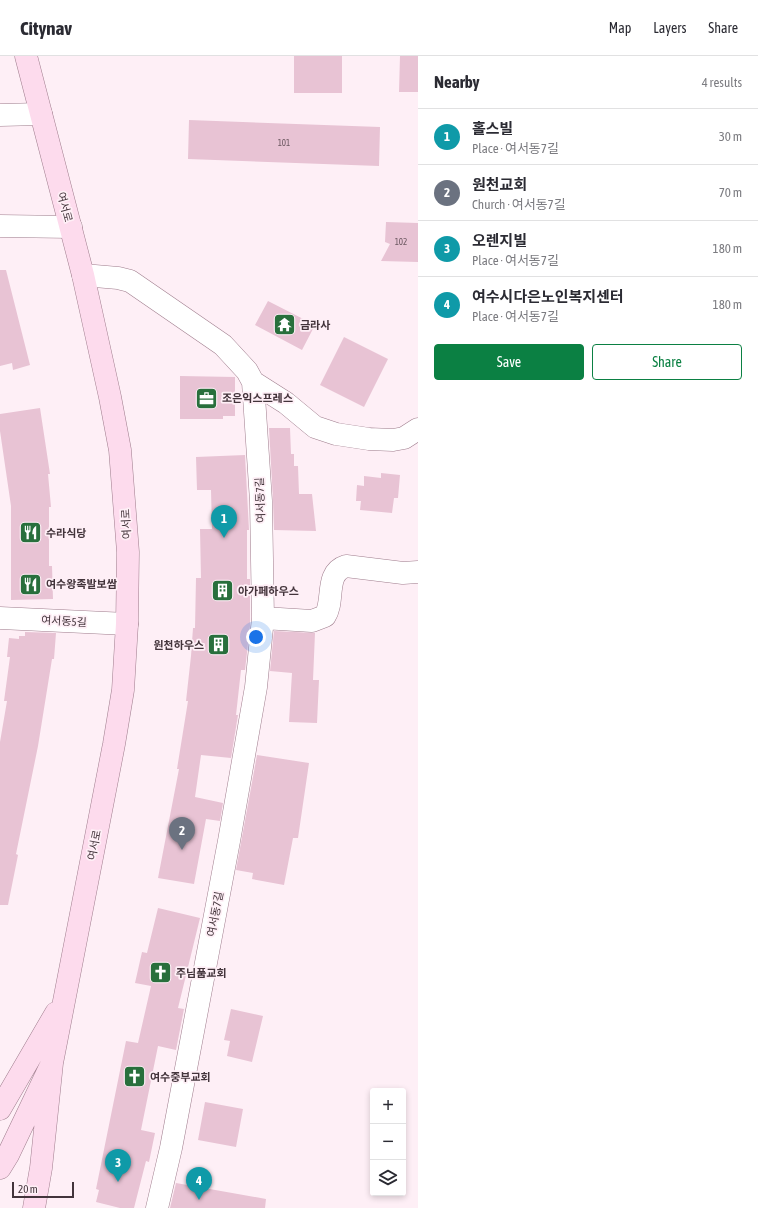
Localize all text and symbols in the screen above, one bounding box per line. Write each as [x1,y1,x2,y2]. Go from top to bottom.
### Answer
text: Citynav [20,17,72,39]
text: Map [609,20,631,36]
text: Layers [653,20,686,36]
text: Share [708,20,738,36]
text: Nearby [434,72,480,92]
text: 4 results [702,75,742,90]
text: 홀스빌 [472,120,513,137]
text: 1 [444,129,450,144]
text: 30 m [719,129,742,144]
house number: 101 [278,138,290,148]
text: Place · 여서동7길 [472,141,559,156]
text: 원천교회 [472,176,527,193]
text: 2 [444,185,450,200]
text: 70 m [719,185,742,200]
street label: 여서로 [55,191,75,223]
text: Church · 여서동7길 [472,197,566,212]
text: 오렌지빌 [472,232,527,249]
house number: 102 [395,237,407,247]
text: 3 [444,241,450,256]
text: 180 m [713,241,742,256]
text: Place · 여서동7길 [472,253,559,268]
text: 여수시다은노인복지센터 [472,288,624,305]
text: 4 [444,297,450,312]
text: 180 m [713,297,742,312]
text: Place · 여서동7길 [472,309,559,324]
temple icon: 금라사 [272,312,298,338]
place label: 금라사 [300,319,330,331]
button: Save [434,344,584,380]
button: Share [592,344,742,380]
office icon: 조은익스프레스 [194,385,220,411]
place label: 조은익스프레스 [222,392,293,404]
street label: 여서동7길 [253,477,267,523]
pin: 1 [211,505,237,538]
street label: 여서로 [119,509,133,539]
restaurant icon: 수라식당 [18,520,44,546]
place label: 수라식당 [46,527,86,539]
restaurant icon: 여수왕족발보쌈 [18,571,44,597]
place label: 여수왕족발보쌈 [46,578,117,590]
building icon: 아가페하우스 [210,578,236,604]
place label: 아가페하우스 [238,585,299,597]
street label: 여서동5길 [41,614,87,628]
your location [246,627,266,647]
building icon: 원천하우스 [206,632,232,658]
place label: 원천하우스 [153,639,204,651]
pin: 2 [169,817,195,850]
street label: 여서로 [85,829,103,861]
street label: 여서동7길 [205,890,225,938]
church icon: 주님품교회 [148,960,174,986]
place label: 주님품교회 [176,967,227,979]
church icon: 여수중부교회 [122,1064,148,1090]
place label: 여수중부교회 [150,1071,211,1083]
map controls [370,1088,406,1196]
button: + [370,1088,406,1124]
button: − [370,1124,406,1160]
pin: 3 [105,1149,131,1182]
button: layers [370,1160,406,1196]
pin: 4 [186,1167,212,1200]
scale bar [12,1180,74,1199]
text: 20 m [18,1183,38,1195]

